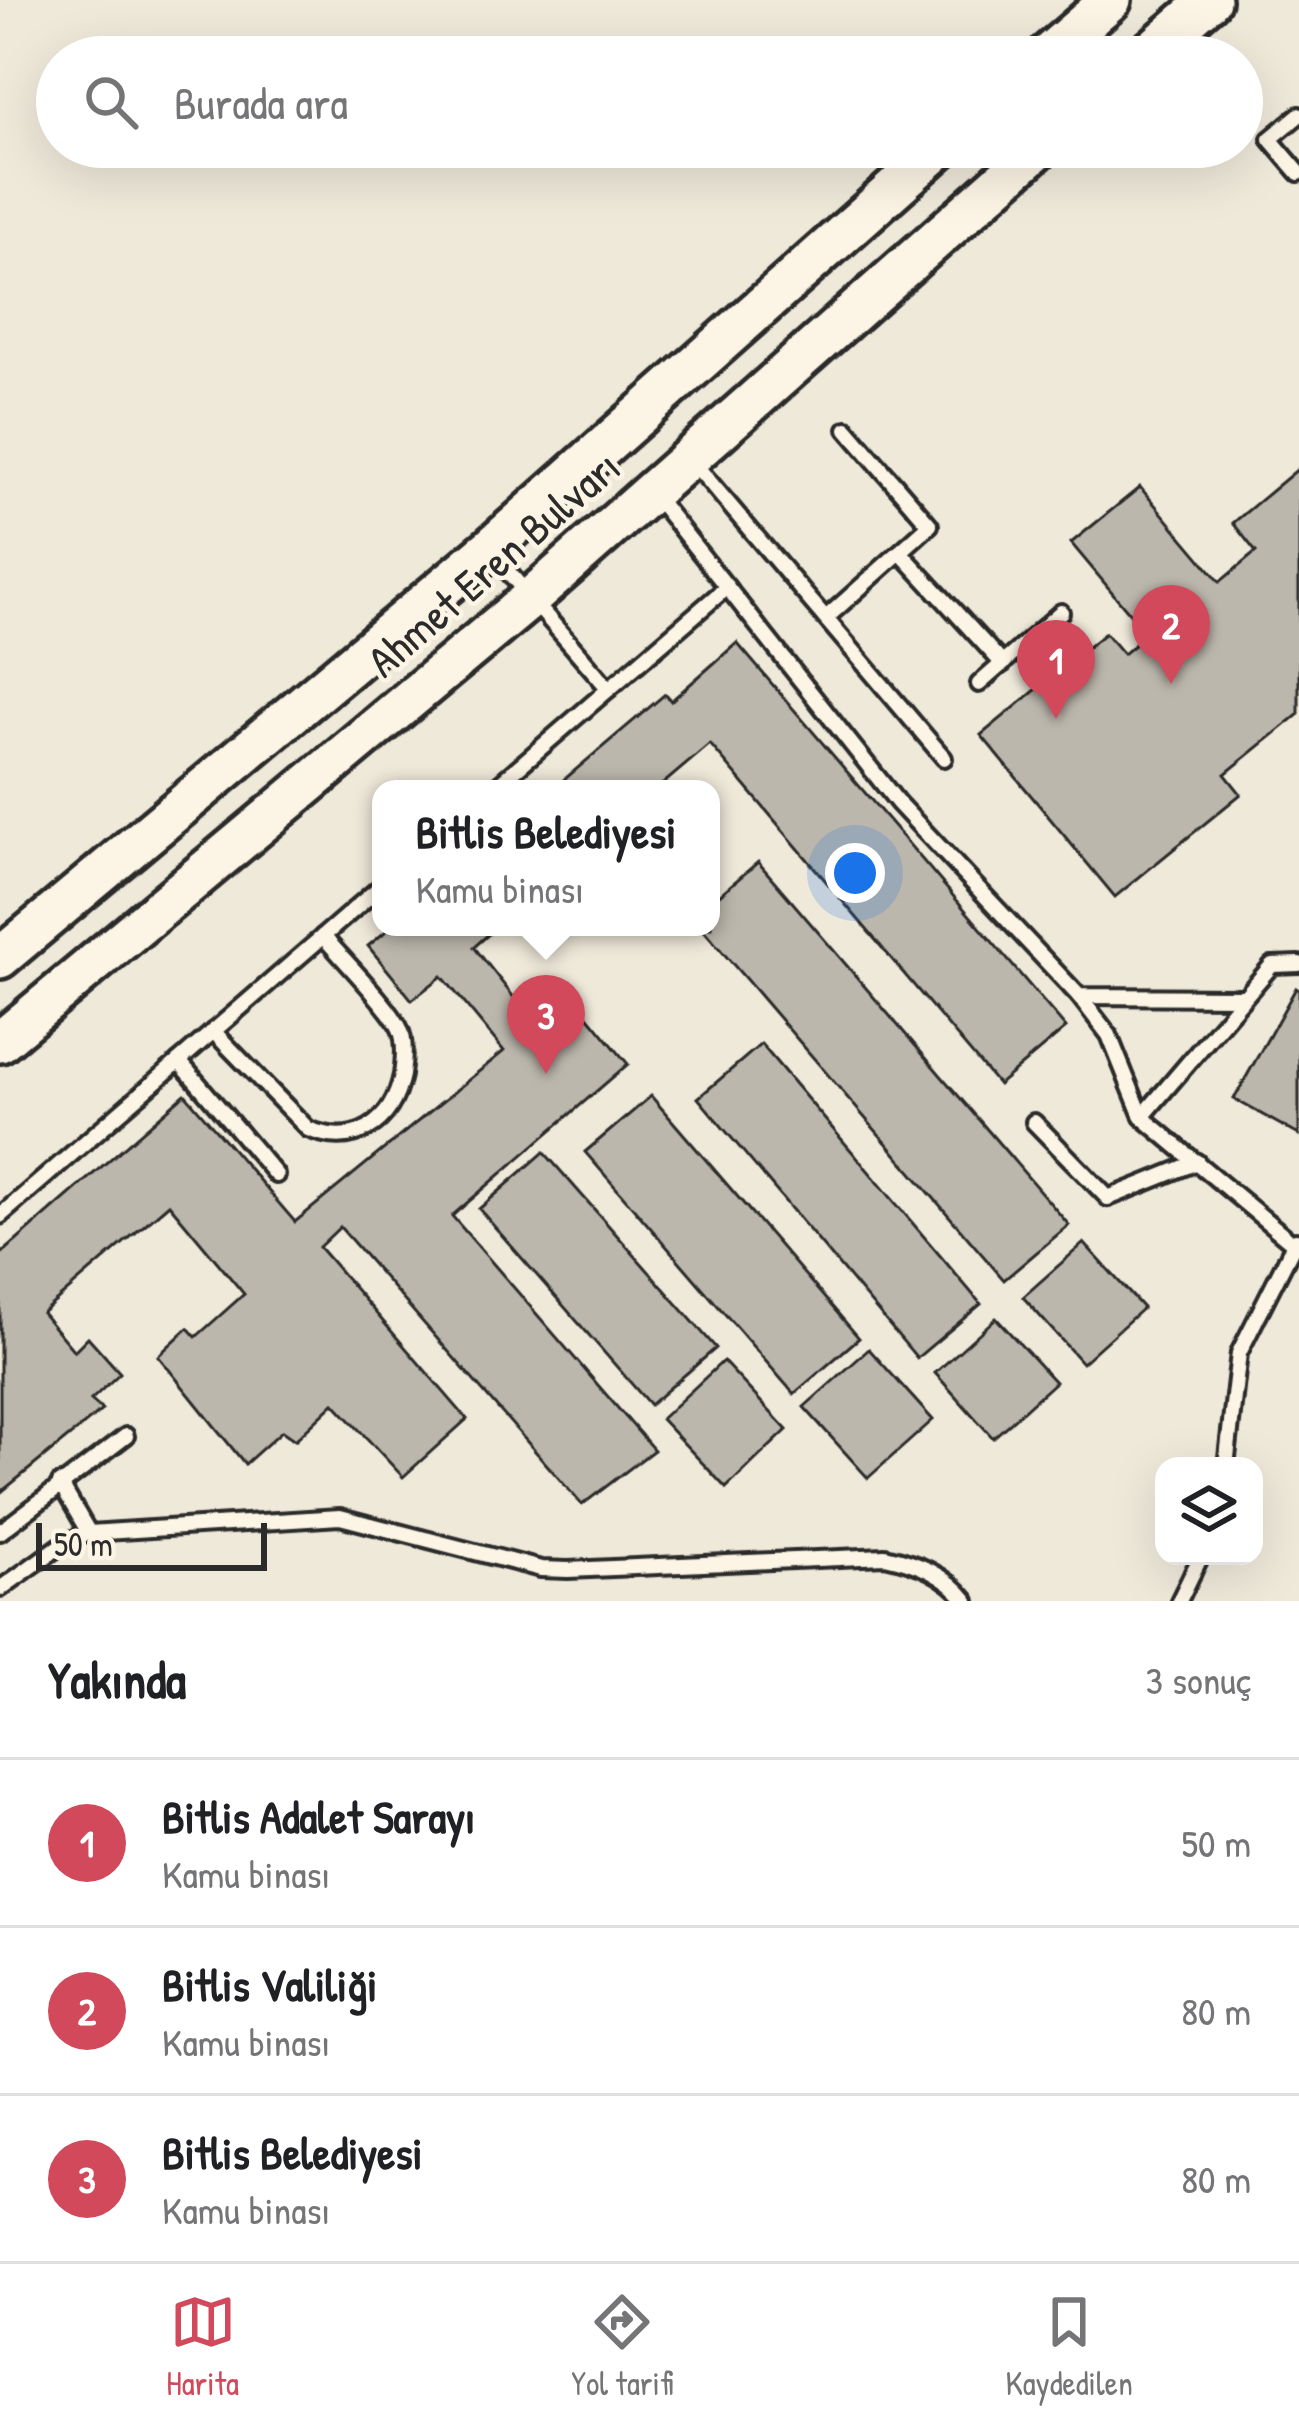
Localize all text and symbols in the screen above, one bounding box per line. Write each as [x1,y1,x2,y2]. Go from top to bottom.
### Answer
search box [36,36,1263,168]
icon: search [78,69,144,135]
text: Burada ara [174,72,348,133]
street label: Ahmet Eren Bulvarı [353,436,633,690]
pin: 2 [1132,585,1210,684]
pin: 1 [1017,620,1095,719]
popup [372,780,720,936]
text: Bitlis Belediyesi [416,801,676,862]
your location [825,843,885,903]
text: Kamu binası [416,862,584,915]
pin: 3 [507,975,585,1074]
map controls [1155,1457,1263,1565]
button: layers [1155,1457,1263,1565]
scale bar [36,1517,267,1570]
text: 50 m [54,1522,113,1566]
text: Yakında [48,1645,186,1714]
text: 3 sonuç [1145,1653,1251,1706]
text: Bitlis Adalet Sarayı [162,1786,475,1847]
text: 1 [80,1816,94,1869]
text: 50 m [1182,1816,1251,1869]
text: Kamu binası [162,1847,330,1900]
text: Bitlis Valiliği [162,1954,377,2015]
text: 2 [78,1984,96,2037]
text: 80 m [1181,1984,1251,2037]
text: Kamu binası [162,2015,330,2068]
text: Bitlis Belediyesi [162,2122,423,2183]
text: 3 [78,2152,96,2205]
text: 80 m [1181,2152,1251,2205]
text: Kamu binası [162,2183,330,2236]
tab: Harita [166,2289,239,2405]
tab: Yol tarifi [571,2289,673,2405]
tab: Kaydedilen [1006,2289,1133,2405]

